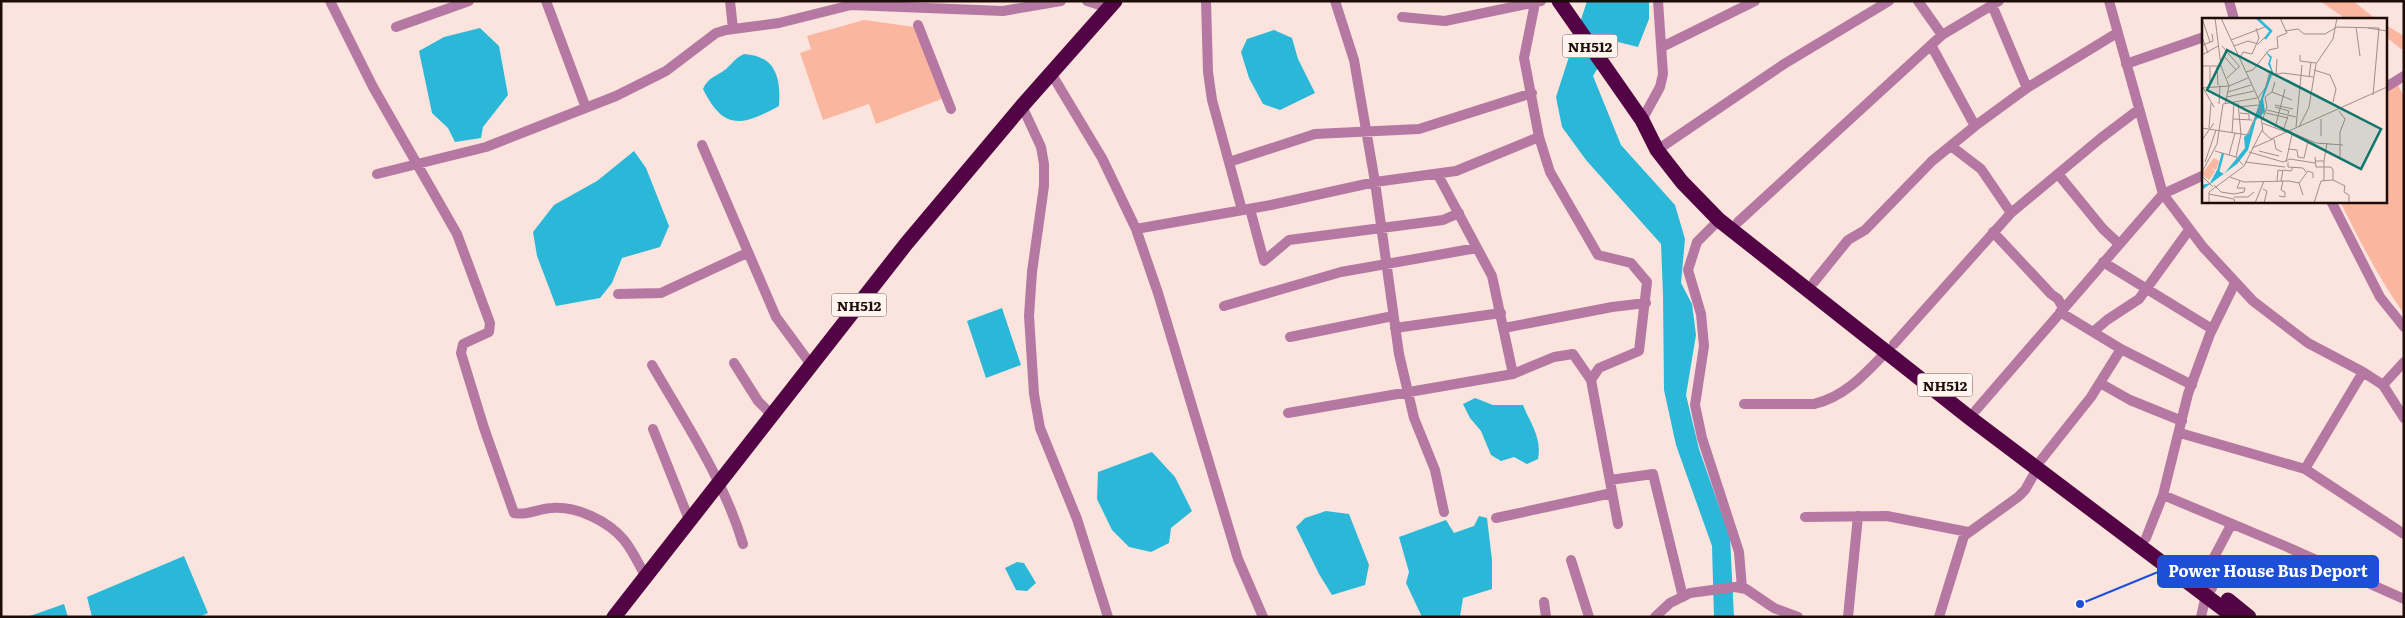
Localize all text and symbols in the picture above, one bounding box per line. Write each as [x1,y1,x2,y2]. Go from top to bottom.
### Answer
inset map [2202,18,2388,202]
road number: NH512 [1562,34,1618,58]
road number: NH512 [832,294,886,316]
road number: NH512 [1918,374,1972,396]
callout: Power House Bus Deport [2158,556,2378,587]
text: Power House Bus Deport [2168,558,2368,582]

